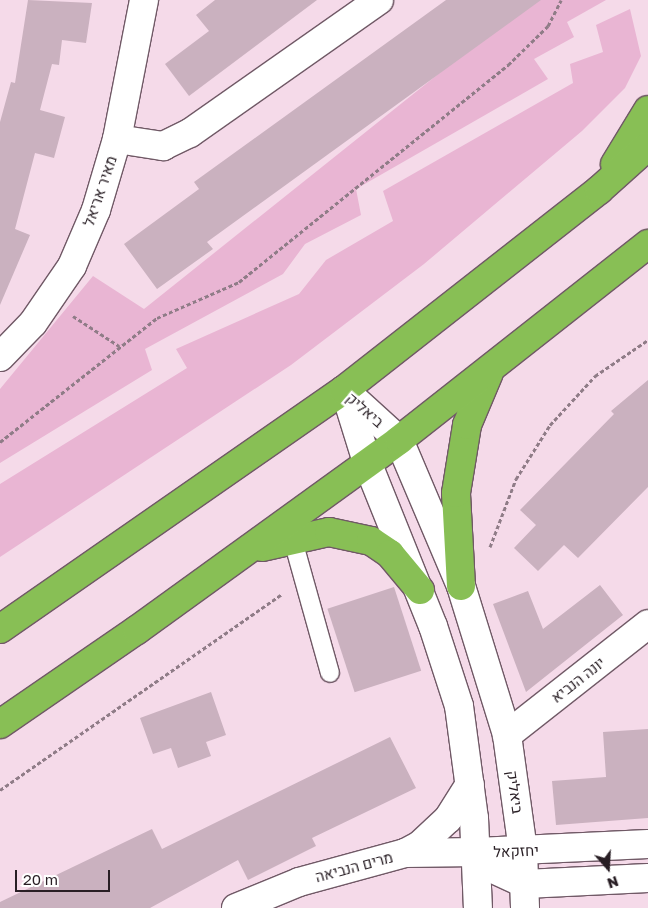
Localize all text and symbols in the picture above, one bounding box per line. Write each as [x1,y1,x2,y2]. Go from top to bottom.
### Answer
street label: מאיר אריאל [80,153,120,229]
street label: ביאליק [343,389,387,431]
street label: יונה הנביא [548,653,608,707]
street label: ביאליק [503,769,527,815]
street label: יחזקאל [493,841,539,861]
north arrow [583,843,633,893]
street label: מרים הנביאה [313,848,395,886]
scale bar [18,860,112,892]
text: 20 m [23,870,58,888]
text: N [605,873,621,892]

